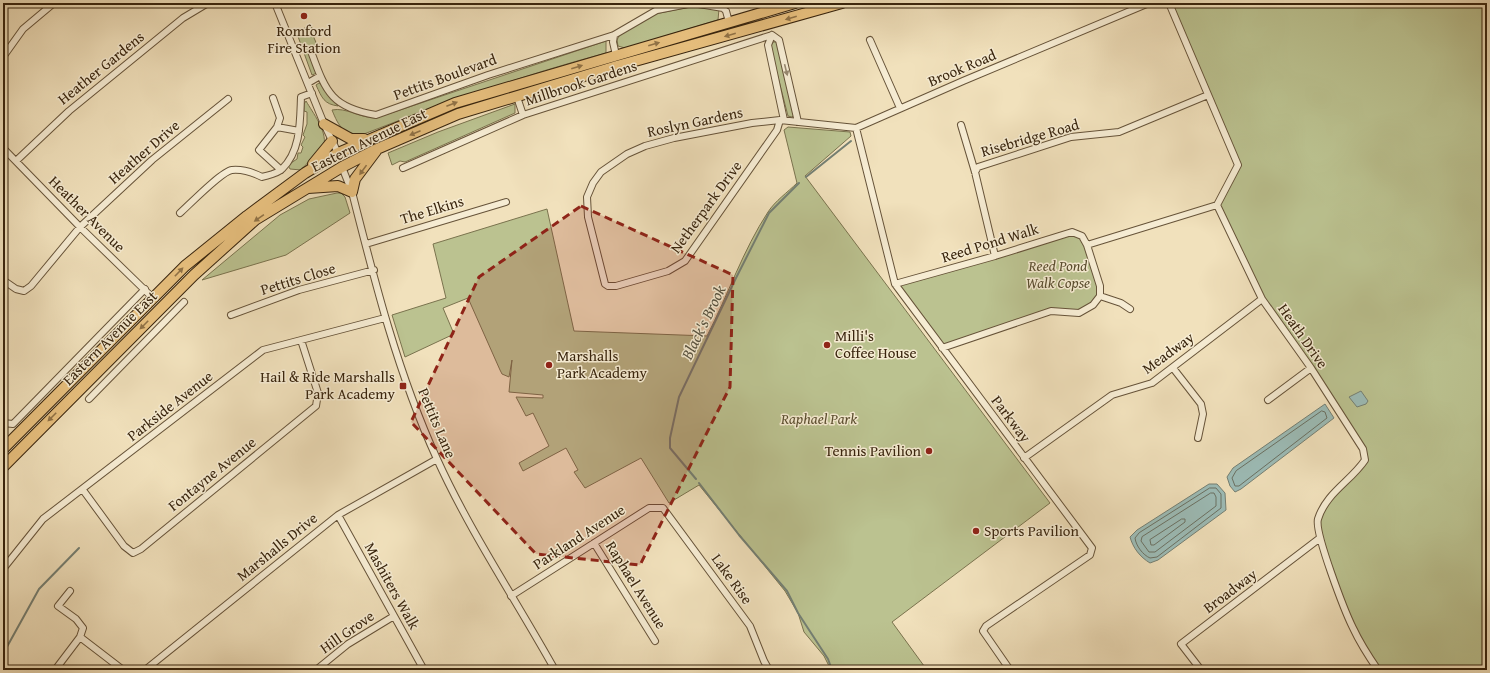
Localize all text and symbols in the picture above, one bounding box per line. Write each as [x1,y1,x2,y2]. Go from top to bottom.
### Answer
marker: Romford Fire Station [299,11,309,21]
one-way arrow [785,15,797,21]
place label: Romford Fire Station [267,20,341,58]
street label: Heather Gardens [53,26,148,109]
one-way arrow [724,32,736,38]
one-way arrow [648,41,660,47]
street label: Brook Road [925,44,999,91]
street label: Pettits Boulevard [390,48,499,105]
street label: Millbrook Gardens [522,55,639,110]
one-way arrow [571,64,583,70]
one-way arrow [784,64,790,76]
one-way arrow [447,101,459,107]
street label: Roslyn Gardens [645,101,745,142]
street label: Eastern Avenue East [307,102,431,177]
street label: Risebridge Road [978,113,1081,162]
street label: Heather Drive [104,115,184,188]
one-way arrow [409,130,420,136]
street label: Netherpark Drive [665,156,746,257]
one-way arrow [359,164,367,175]
street label: Heather Avenue [44,171,130,257]
street label: The Elkins [398,190,466,229]
one-way arrow [254,214,265,222]
street label: Reed Pond Walk [939,218,1041,267]
park label: Reed Pond Walk Copse [1026,255,1090,293]
street label: Pettits Close [258,257,338,300]
one-way arrow [174,267,184,277]
water label: Black's Brook [674,280,732,364]
street label: Eastern Avenue East [58,285,162,390]
street label: Heath Drive [1273,299,1333,372]
one-way arrow [139,320,148,330]
place label: Milli's Coffee House [835,325,917,363]
street label: Meadway [1137,326,1198,379]
marker: Milli's Coffee House [822,340,832,350]
place label: Marshalls Park Academy [557,345,647,383]
marker: Marshalls Park Academy [544,360,554,370]
street label: Parkside Avenue [122,365,217,446]
place label: Hail & Ride Marshalls Park Academy [260,366,396,404]
marker: Hail & Ride Marshalls Park Academy [398,381,408,391]
street label: Pettits Lane [413,384,462,461]
street label: Parkway [987,391,1036,447]
park label: Raphael Park [780,408,857,429]
one-way arrow [47,412,57,422]
street label: Fontayne Avenue [163,432,260,516]
place label: Tennis Pavilion [825,440,922,461]
marker: Tennis Pavilion [924,446,934,456]
street label: Parkland Avenue [529,499,629,574]
street label: Marshalls Drive [232,507,322,586]
place label: Sports Pavilion [984,520,1079,541]
marker: Sports Pavilion [971,526,981,536]
street label: Raphael Avenue [601,537,672,633]
street label: Mashiters Walk [360,538,425,634]
street label: Lake Rise [707,549,758,608]
street label: Broadway [1199,563,1261,618]
street label: Hill Grove [315,605,378,658]

